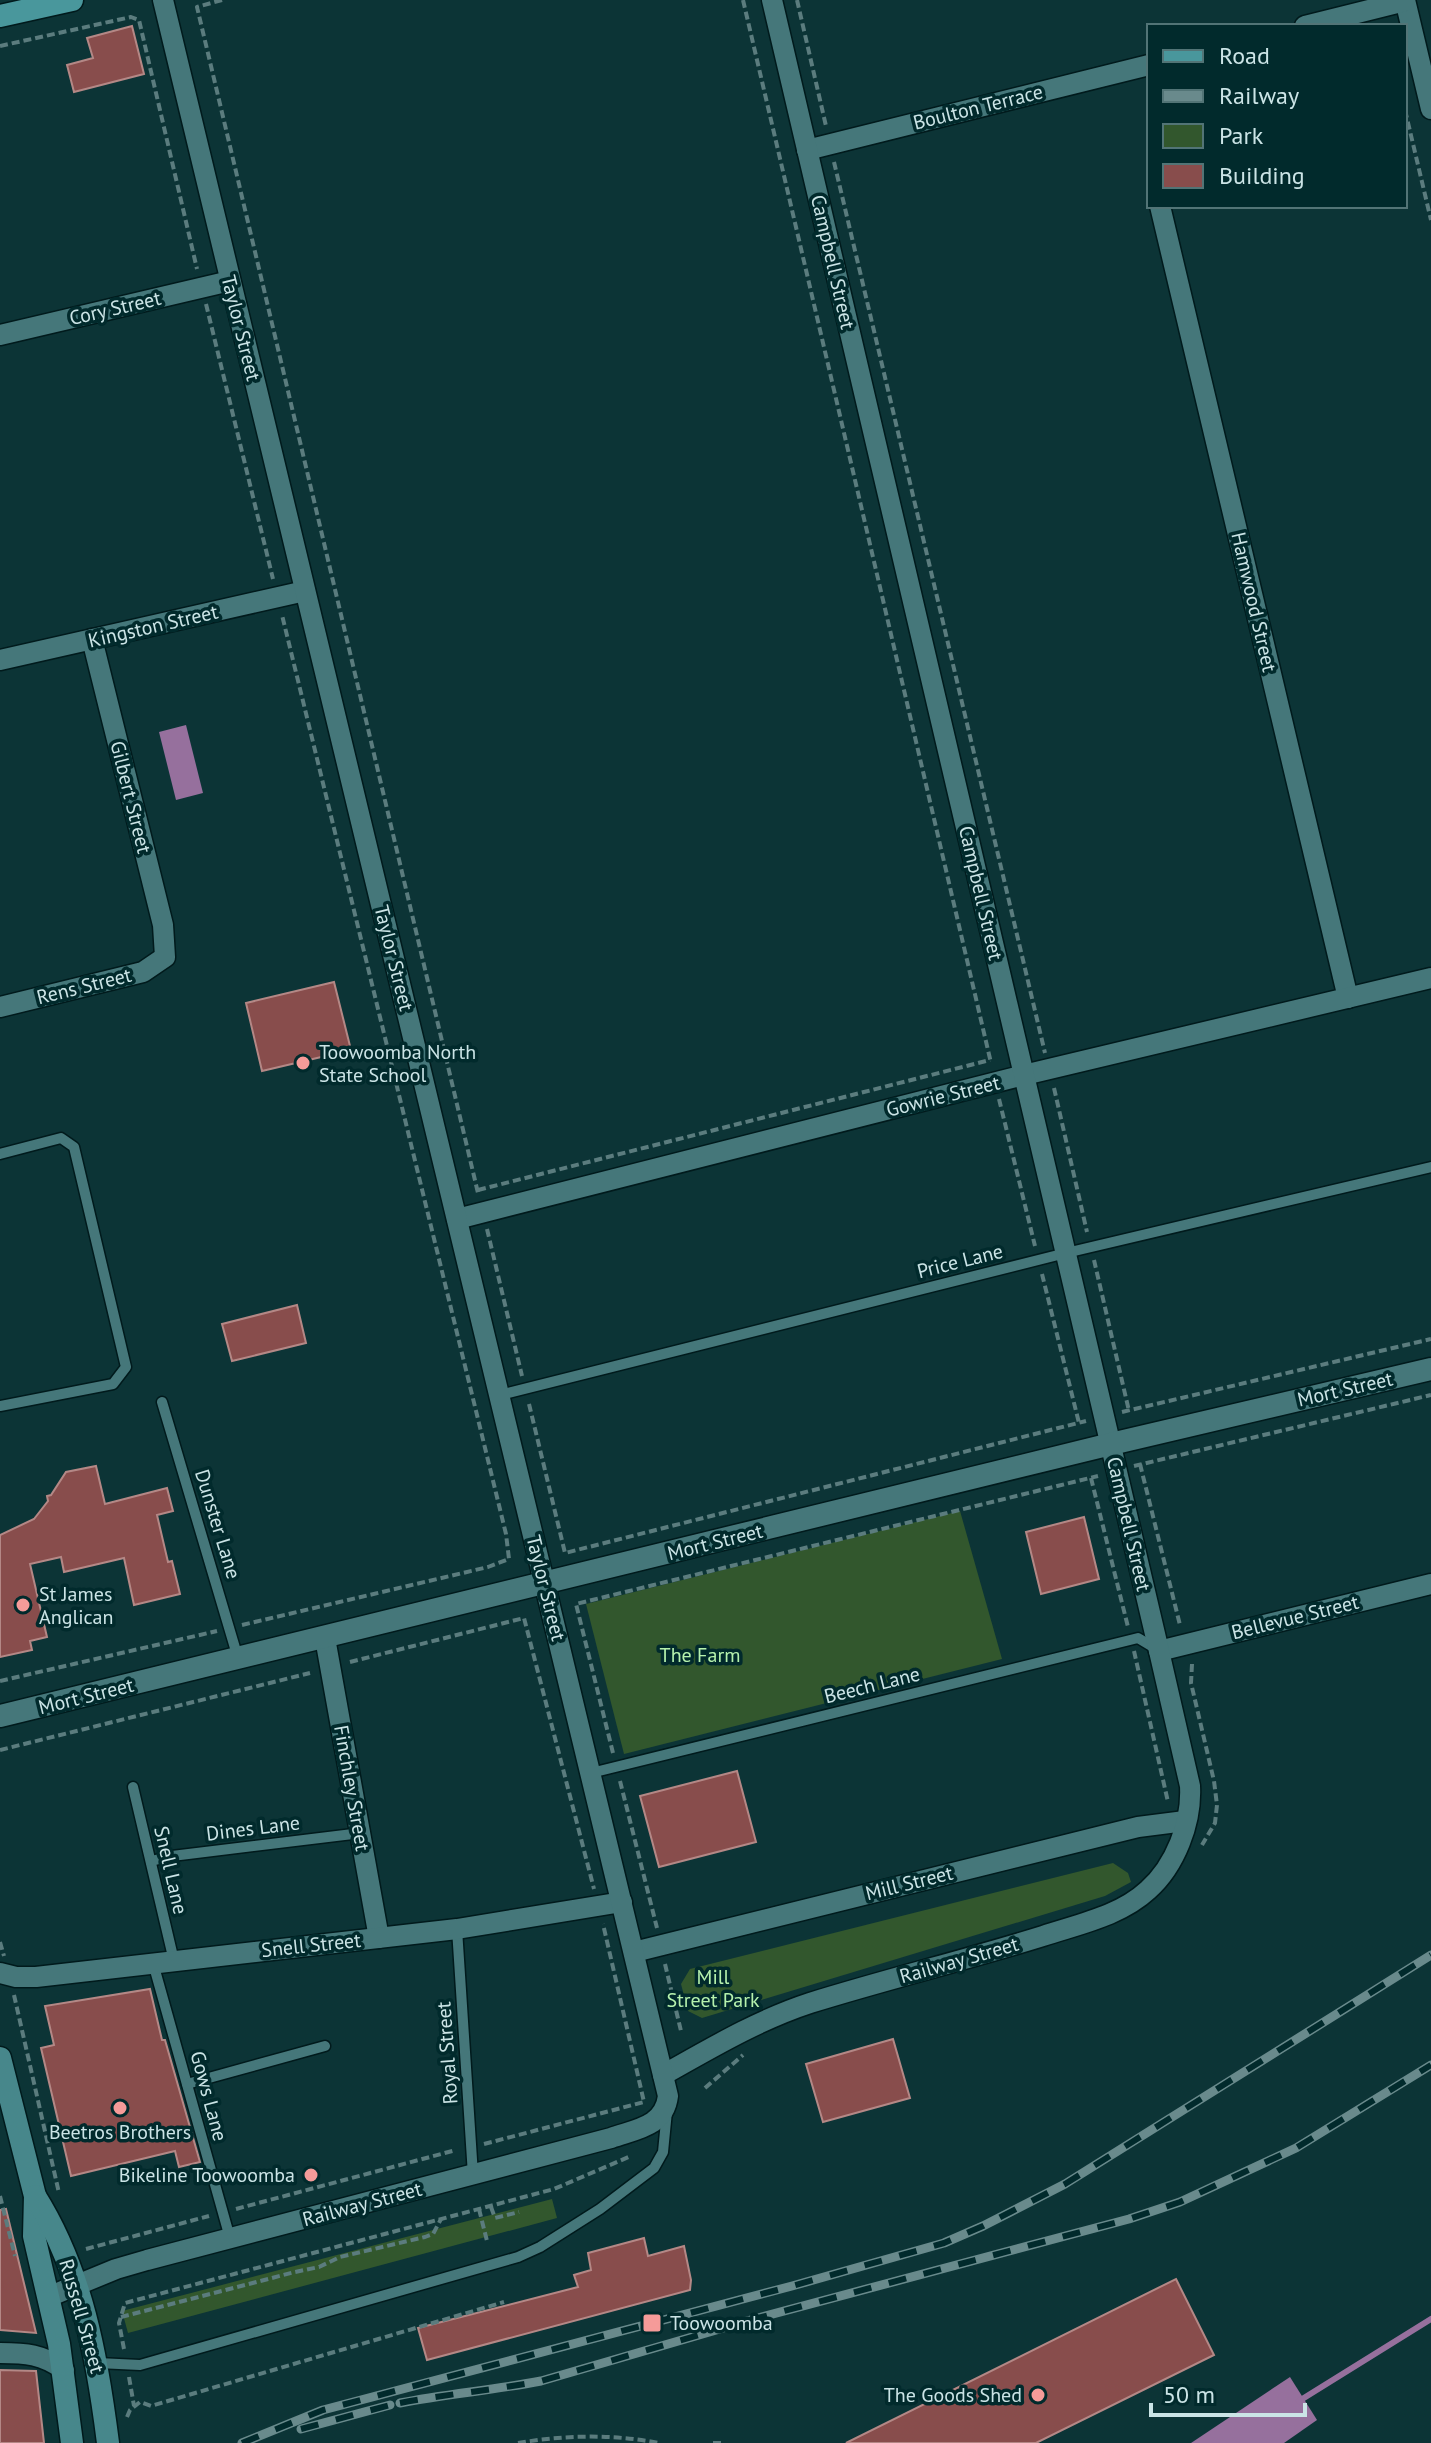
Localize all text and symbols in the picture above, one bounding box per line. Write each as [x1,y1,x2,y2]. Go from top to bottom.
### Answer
legend [1147,24,1407,208]
text: Road [1219,40,1270,71]
street label: Boulton Terrace [910,78,1046,136]
text: Railway [1219,80,1299,111]
text: Park [1219,120,1264,151]
text: Building [1219,160,1305,191]
street label: Campbell Street [805,192,861,332]
street label: Taylor Street [215,272,267,384]
street label: Cory Street [67,285,164,331]
street label: Hamwood Street [1225,530,1283,675]
street label: Kingston Street [86,598,221,654]
street label: Gilbert Street [104,738,158,856]
street label: Campbell Street [953,823,1009,963]
street label: Taylor Street [368,902,420,1014]
street label: Rens Street [34,962,134,1010]
place label: Toowoomba North State School [319,1039,476,1088]
marker: Toowoomba North State School [294,1054,312,1072]
street label: Gowrie Street [883,1069,1003,1123]
street label: Price Lane [914,1238,1006,1284]
street label: Mort Street [1295,1365,1395,1413]
street label: Campbell Street [1101,1454,1157,1594]
street label: Dunster Lane [189,1466,247,1582]
street label: Mort Street [665,1518,765,1566]
street label: Taylor Street [520,1532,572,1644]
place label: St James Anglican [39,1581,113,1630]
street label: Bellevue Street [1229,1589,1362,1645]
marker: St James Anglican [14,1596,32,1614]
park label: The Farm [660,1642,740,1668]
street label: Beech Lane [821,1661,923,1709]
street label: Mort Street [36,1672,136,1720]
street label: Finchley Street [328,1723,376,1853]
street label: Dines Lane [205,1809,301,1847]
street label: Snell Lane [148,1823,194,1917]
street label: Mill Street [863,1860,956,1906]
street label: Snell Street [260,1927,362,1963]
street label: Railway Street [897,1931,1022,1989]
park label: Mill Street Park [666,1964,760,2013]
street label: Royal Street [430,2001,464,2105]
street label: Gows Lane [185,2048,233,2144]
marker: Beetros Brothers [111,2099,129,2117]
place label: Beetros Brothers [49,2119,191,2145]
place label: Bikeline Toowoomba [119,2162,295,2188]
marker: Bikeline Toowoomba [302,2166,320,2184]
street label: Railway Street [299,2176,425,2232]
street label: Russell Street [53,2256,111,2376]
place label: Toowoomba [670,2310,773,2336]
marker: Toowoomba [641,2312,663,2334]
scale bar [1151,2367,1305,2417]
text: 50 m [1163,2379,1215,2410]
place label: The Goods Shed [884,2382,1022,2408]
marker: The Goods Shed [1029,2386,1047,2404]

